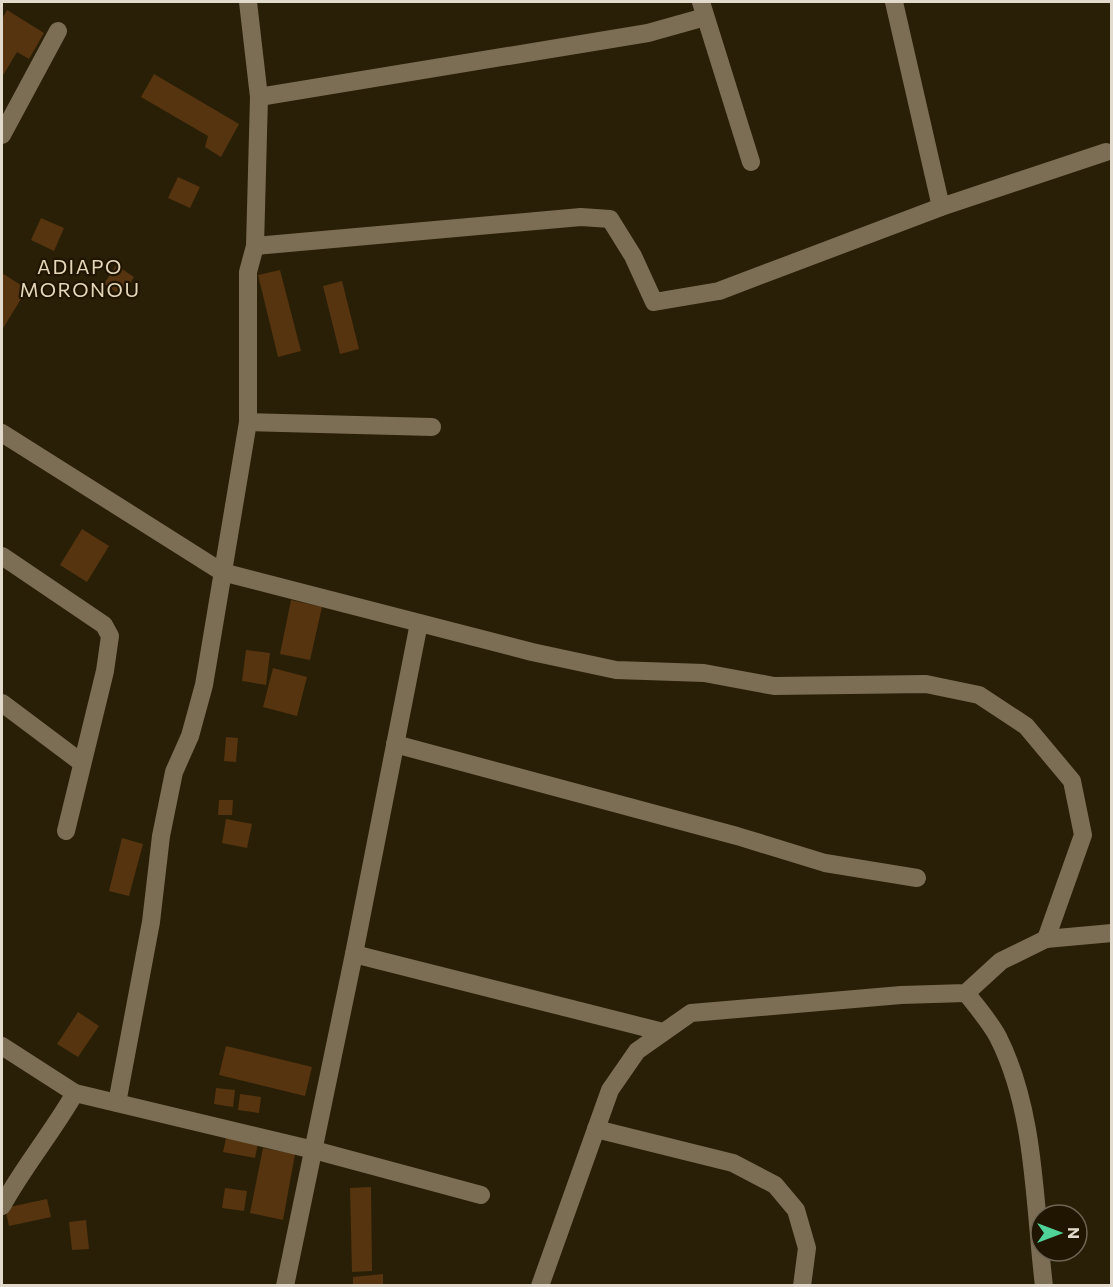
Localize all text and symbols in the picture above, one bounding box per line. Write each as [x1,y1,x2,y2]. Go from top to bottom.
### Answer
district label: ADIAPO MORONOU [19,254,141,301]
north arrow [1029,1203,1089,1263]
text: N [1065,1227,1084,1239]

